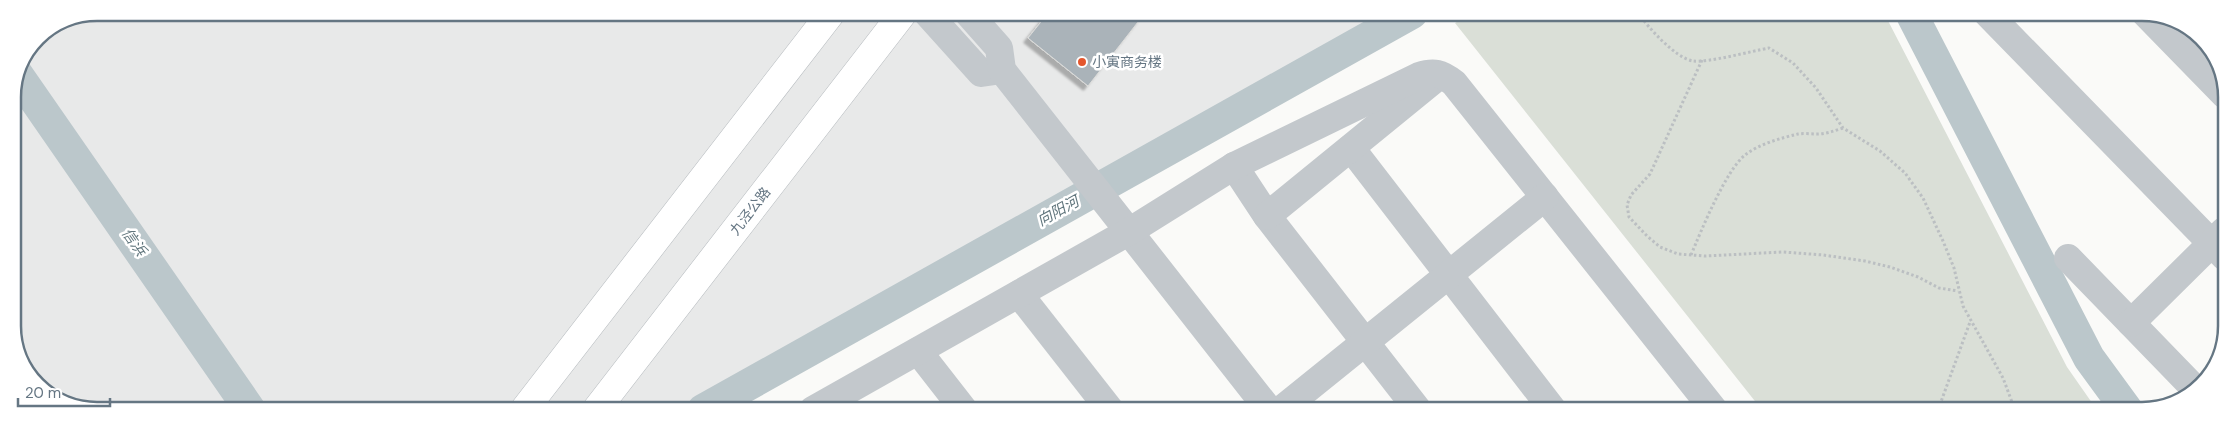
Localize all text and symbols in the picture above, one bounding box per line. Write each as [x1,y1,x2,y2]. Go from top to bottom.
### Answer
place label: 小寅商务楼 [1092,53,1162,71]
marker: 小寅商务楼 [1076,56,1088,68]
street label: 九泾公路 [726,183,774,239]
water label: 向阳河 [1033,190,1085,231]
water label: 信浜 [117,224,152,262]
scale bar [18,376,110,408]
text: 20 m [25,383,61,403]

